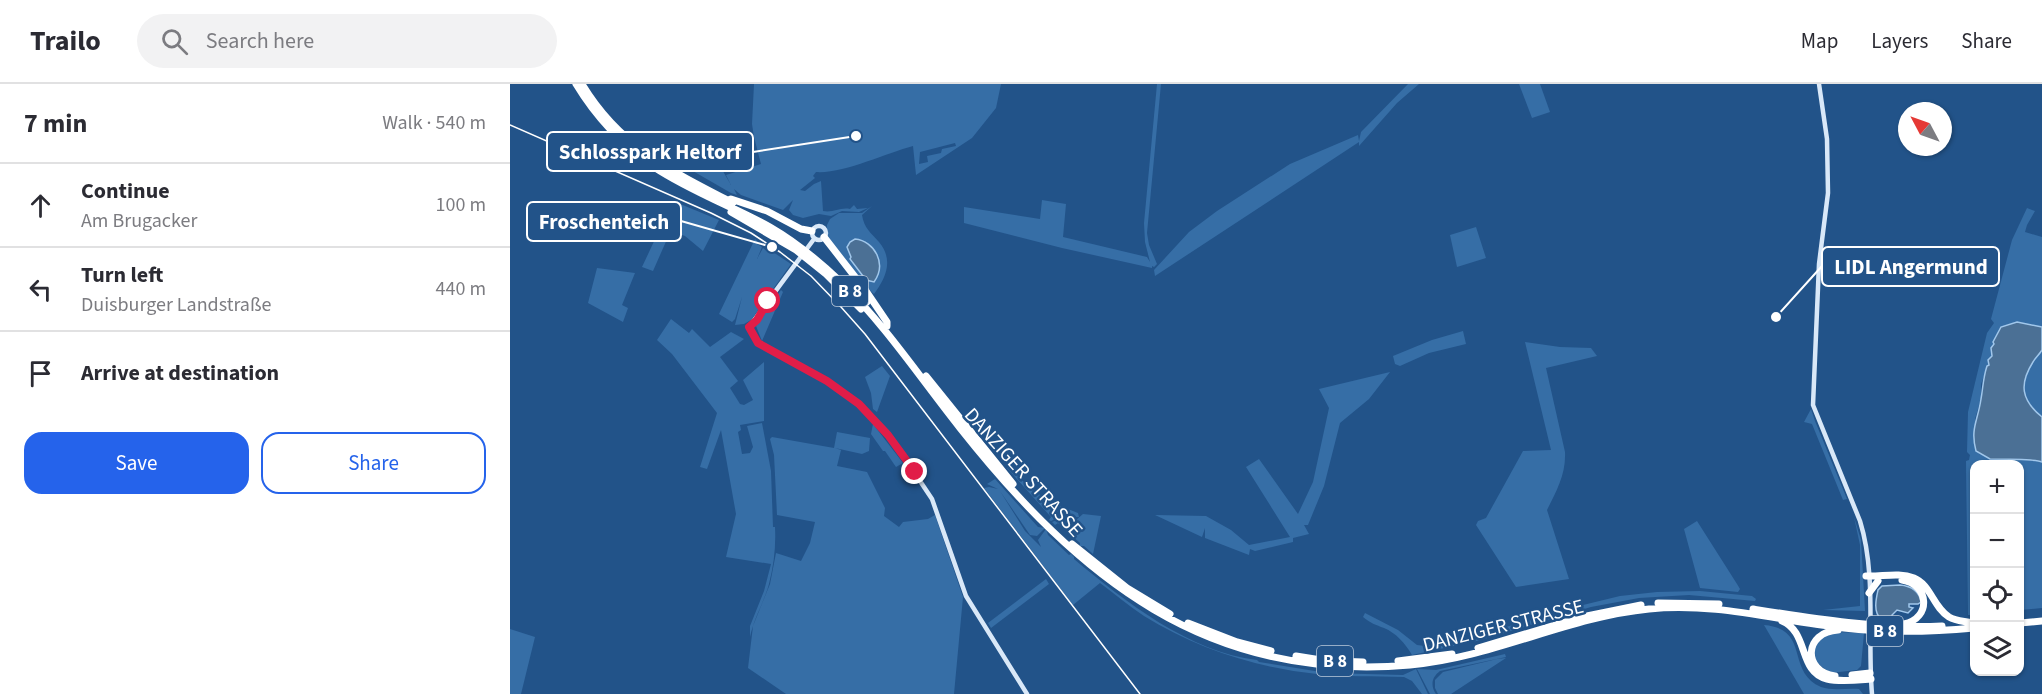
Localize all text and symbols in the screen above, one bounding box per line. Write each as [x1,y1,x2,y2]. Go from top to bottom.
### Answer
search box [137,14,557,68]
text: Trailo [30,21,101,61]
icon: search [158,25,191,58]
text: Search here [206,25,314,57]
text: Map [1801,26,1838,56]
text: Layers [1871,26,1928,56]
text: Share [1961,26,2012,56]
north arrow [1898,102,1952,156]
text: 7 min [24,105,87,142]
text: Walk · 540 m [382,109,486,137]
callout: Schlosspark Heltorf [547,132,753,171]
text: Schlosspark Heltorf [559,137,742,167]
text: Continue [81,175,170,207]
icon: ahead [24,189,57,222]
text: 100 m [436,191,486,219]
callout: Froschenteich [527,202,681,241]
text: Am Brugacker [81,207,197,235]
text: Froschenteich [539,207,669,237]
callout: LIDL Angermund [1822,247,1999,286]
text: LIDL Angermund [1834,252,1988,282]
text: Turn left [81,259,163,291]
icon: left [24,273,57,306]
text: 440 m [436,275,486,303]
road number: B 8 [832,276,868,306]
route start [754,287,780,313]
text: Duisburger Landstraße [81,291,271,319]
icon: arrive [24,357,57,390]
text: Arrive at destination [81,357,279,389]
street label: DANZIGER STRASSE [958,402,1089,543]
button: Save [24,432,249,494]
button: Share [261,432,486,494]
route end [901,458,927,484]
map controls [1970,460,2024,676]
button: + [1970,460,2024,514]
button: − [1970,514,2024,568]
button: locate [1970,568,2024,622]
street label: DANZIGER STRASSE [1420,592,1587,660]
road number: B 8 [1867,616,1903,646]
button: layers [1970,622,2024,676]
road number: B 8 [1317,646,1353,676]

